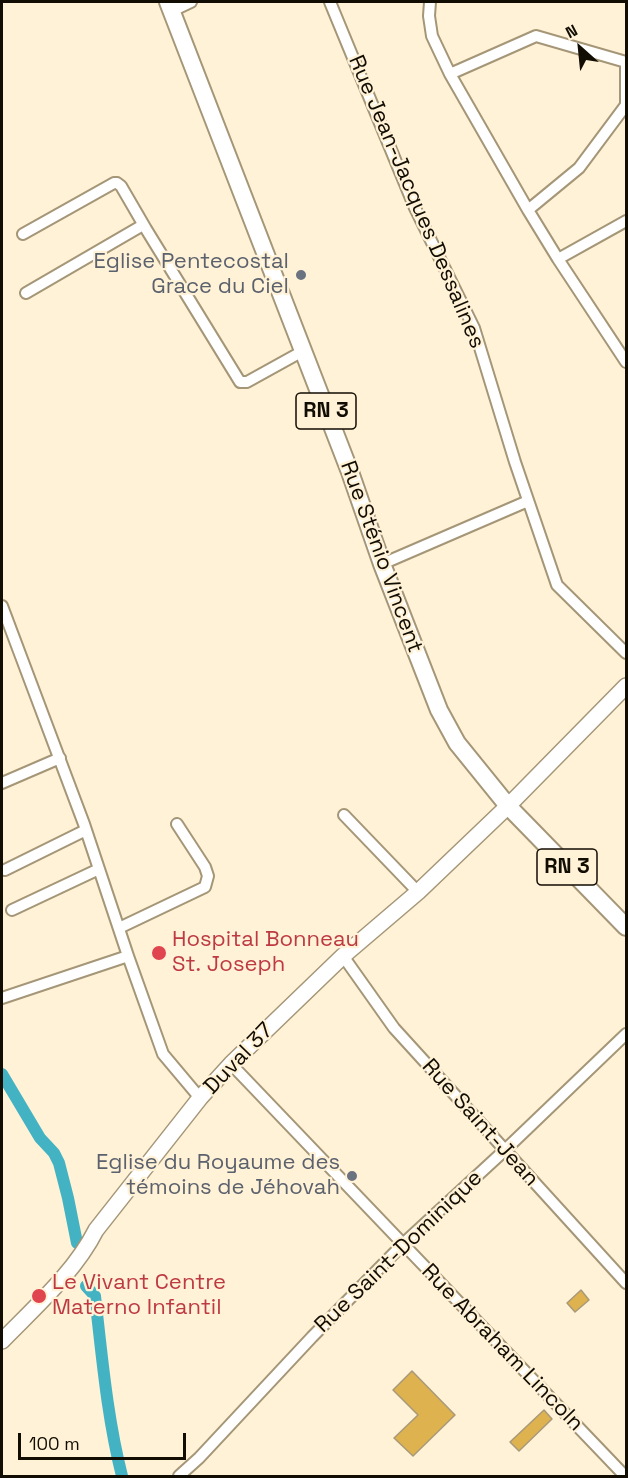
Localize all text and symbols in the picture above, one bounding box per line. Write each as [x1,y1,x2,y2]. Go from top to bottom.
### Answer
north arrow [550,18,610,78]
text: N [562,20,581,43]
street label: Rue Jean-Jacques Dessalines [342,51,490,353]
place label: Eglise Pentecostal Grace du Ciel [93,249,289,300]
marker: Eglise Pentecostal Grace du Ciel [294,268,308,282]
road number: RN 3 [296,393,356,429]
street label: Rue Sténio Vincent [334,457,428,657]
road number: RN 3 [537,849,597,885]
place label: Hospital Bonneau St. Joseph [172,927,359,978]
marker: Hospital Bonneau St. Joseph [150,944,168,962]
street label: Duval 37 [199,1018,279,1100]
street label: Rue Saint-Jean [416,1054,544,1192]
place label: Eglise du Royaume des témoins de Jéhovah [96,1150,340,1202]
street label: Rue Saint-Dominique [310,1165,488,1339]
marker: Eglise du Royaume des témoins de Jéhovah [345,1169,359,1183]
street label: Rue Abraham Lincoln [415,1259,589,1437]
place label: Le Vivant Centre Materno Infantil [52,1270,226,1322]
marker: Le Vivant Centre Materno Infantil [30,1287,48,1305]
scale bar [21,1421,189,1459]
text: 100 m [29,1432,80,1455]

